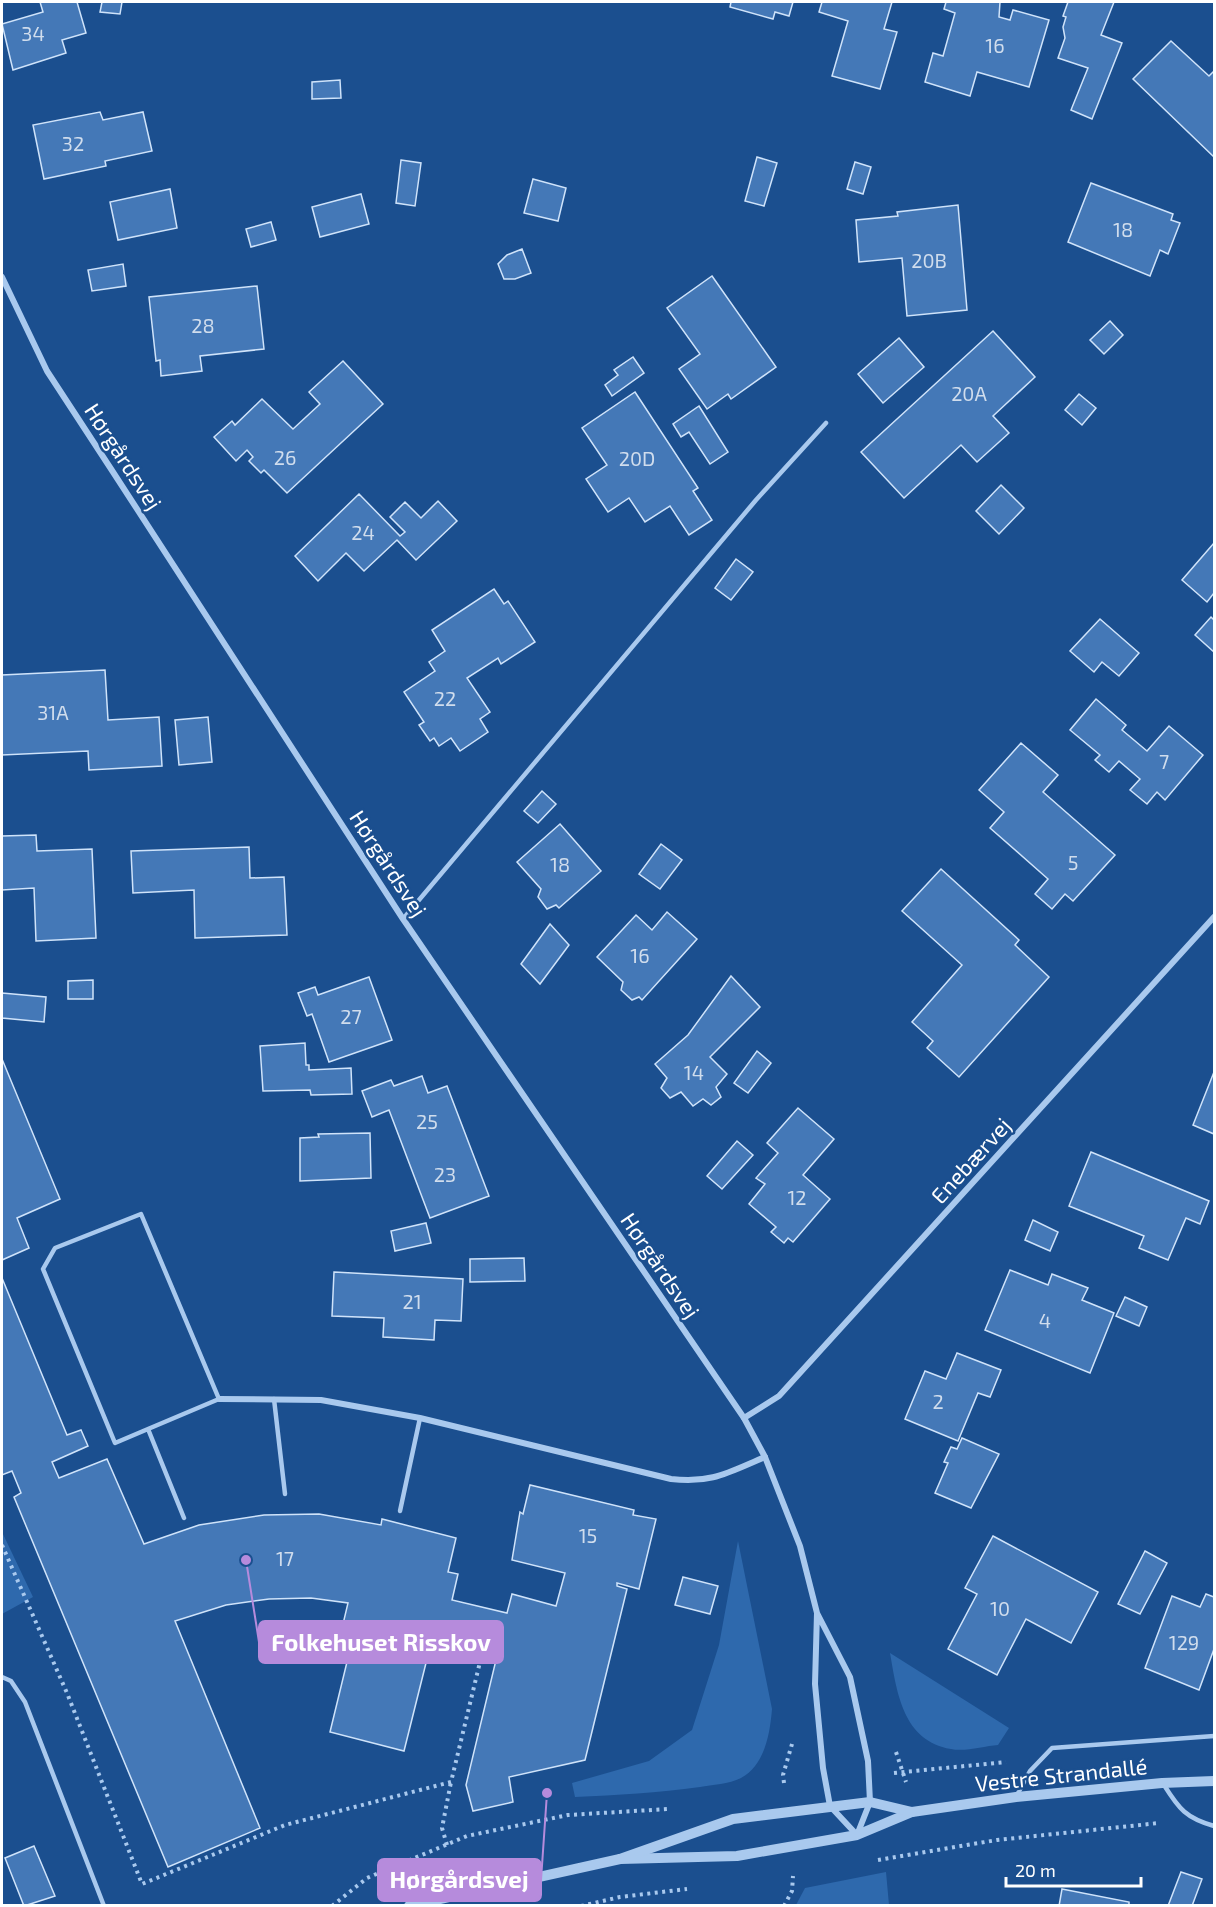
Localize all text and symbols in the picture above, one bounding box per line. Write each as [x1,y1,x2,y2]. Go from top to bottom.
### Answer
house number: 34 [21,21,45,45]
house number: 16 [985,33,1005,57]
house number: 32 [62,131,84,155]
house number: 18 [1113,217,1133,241]
house number: 20B [911,248,947,272]
house number: 28 [191,313,215,337]
house number: 20A [951,381,987,405]
street label: Hørgårdsvej [79,398,168,515]
house number: 26 [274,445,296,469]
house number: 20D [619,446,655,470]
house number: 24 [351,520,375,544]
house number: 22 [434,686,456,710]
house number: 31A [37,700,69,724]
house number: 7 [1159,749,1169,773]
street label: Hørgårdsvej [344,805,433,922]
house number: 5 [1068,850,1078,874]
house number: 18 [550,852,570,876]
house number: 16 [630,943,650,967]
house number: 27 [340,1004,362,1028]
house number: 14 [684,1060,704,1084]
house number: 25 [416,1109,438,1133]
street label: Enebærvej [925,1112,1016,1209]
house number: 23 [434,1162,456,1186]
house number: 12 [787,1185,807,1209]
street label: Hørgårdsvej [615,1207,706,1323]
house number: 21 [402,1289,422,1313]
house number: 4 [1039,1308,1051,1332]
house number: 2 [932,1389,944,1413]
house number: 15 [579,1523,597,1547]
house number: 17 [276,1546,294,1570]
house number: 10 [990,1596,1010,1620]
callout: Folkehuset Risskov [259,1621,503,1663]
text: Folkehuset Risskov [271,1627,491,1656]
house number: 129 [1169,1630,1199,1654]
street label: Vestre Strandallé [974,1752,1148,1796]
scale bar [1006,1850,1141,1888]
callout: Hørgårdsvej [378,1859,541,1901]
text: 20 m [1015,1859,1056,1881]
text: Hørgårdsvej [389,1864,529,1893]

